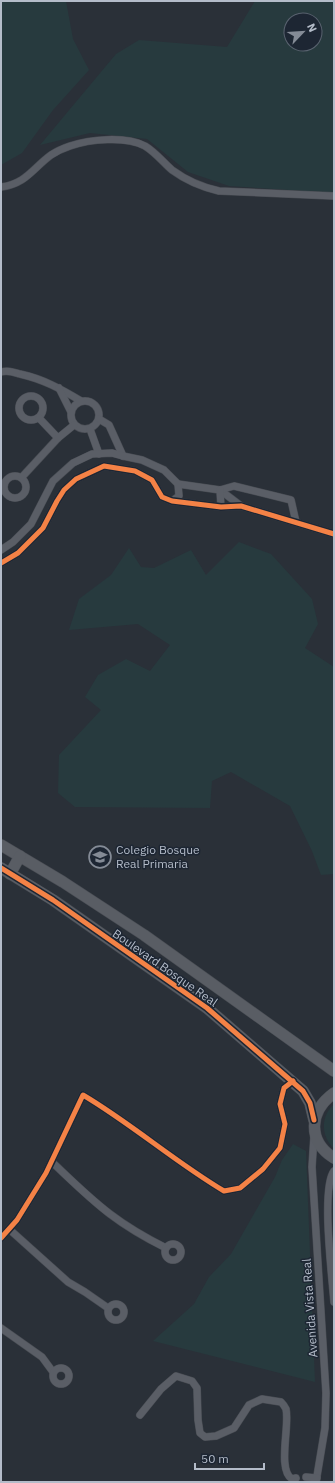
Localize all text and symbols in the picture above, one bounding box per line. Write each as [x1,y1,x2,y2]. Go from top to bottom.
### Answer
north arrow [283,12,323,52]
text: N [304,21,320,34]
place label: Colegio Bosque Real Primaria [116,842,200,871]
school or university icon: Colegio Bosque Real Primaria [87,844,113,870]
street label: Boulevard Bosque Real [110,926,221,1010]
street label: Avenida Vista Real [299,1258,320,1358]
scale bar [195,1445,264,1471]
text: 50 m [201,1451,229,1466]

